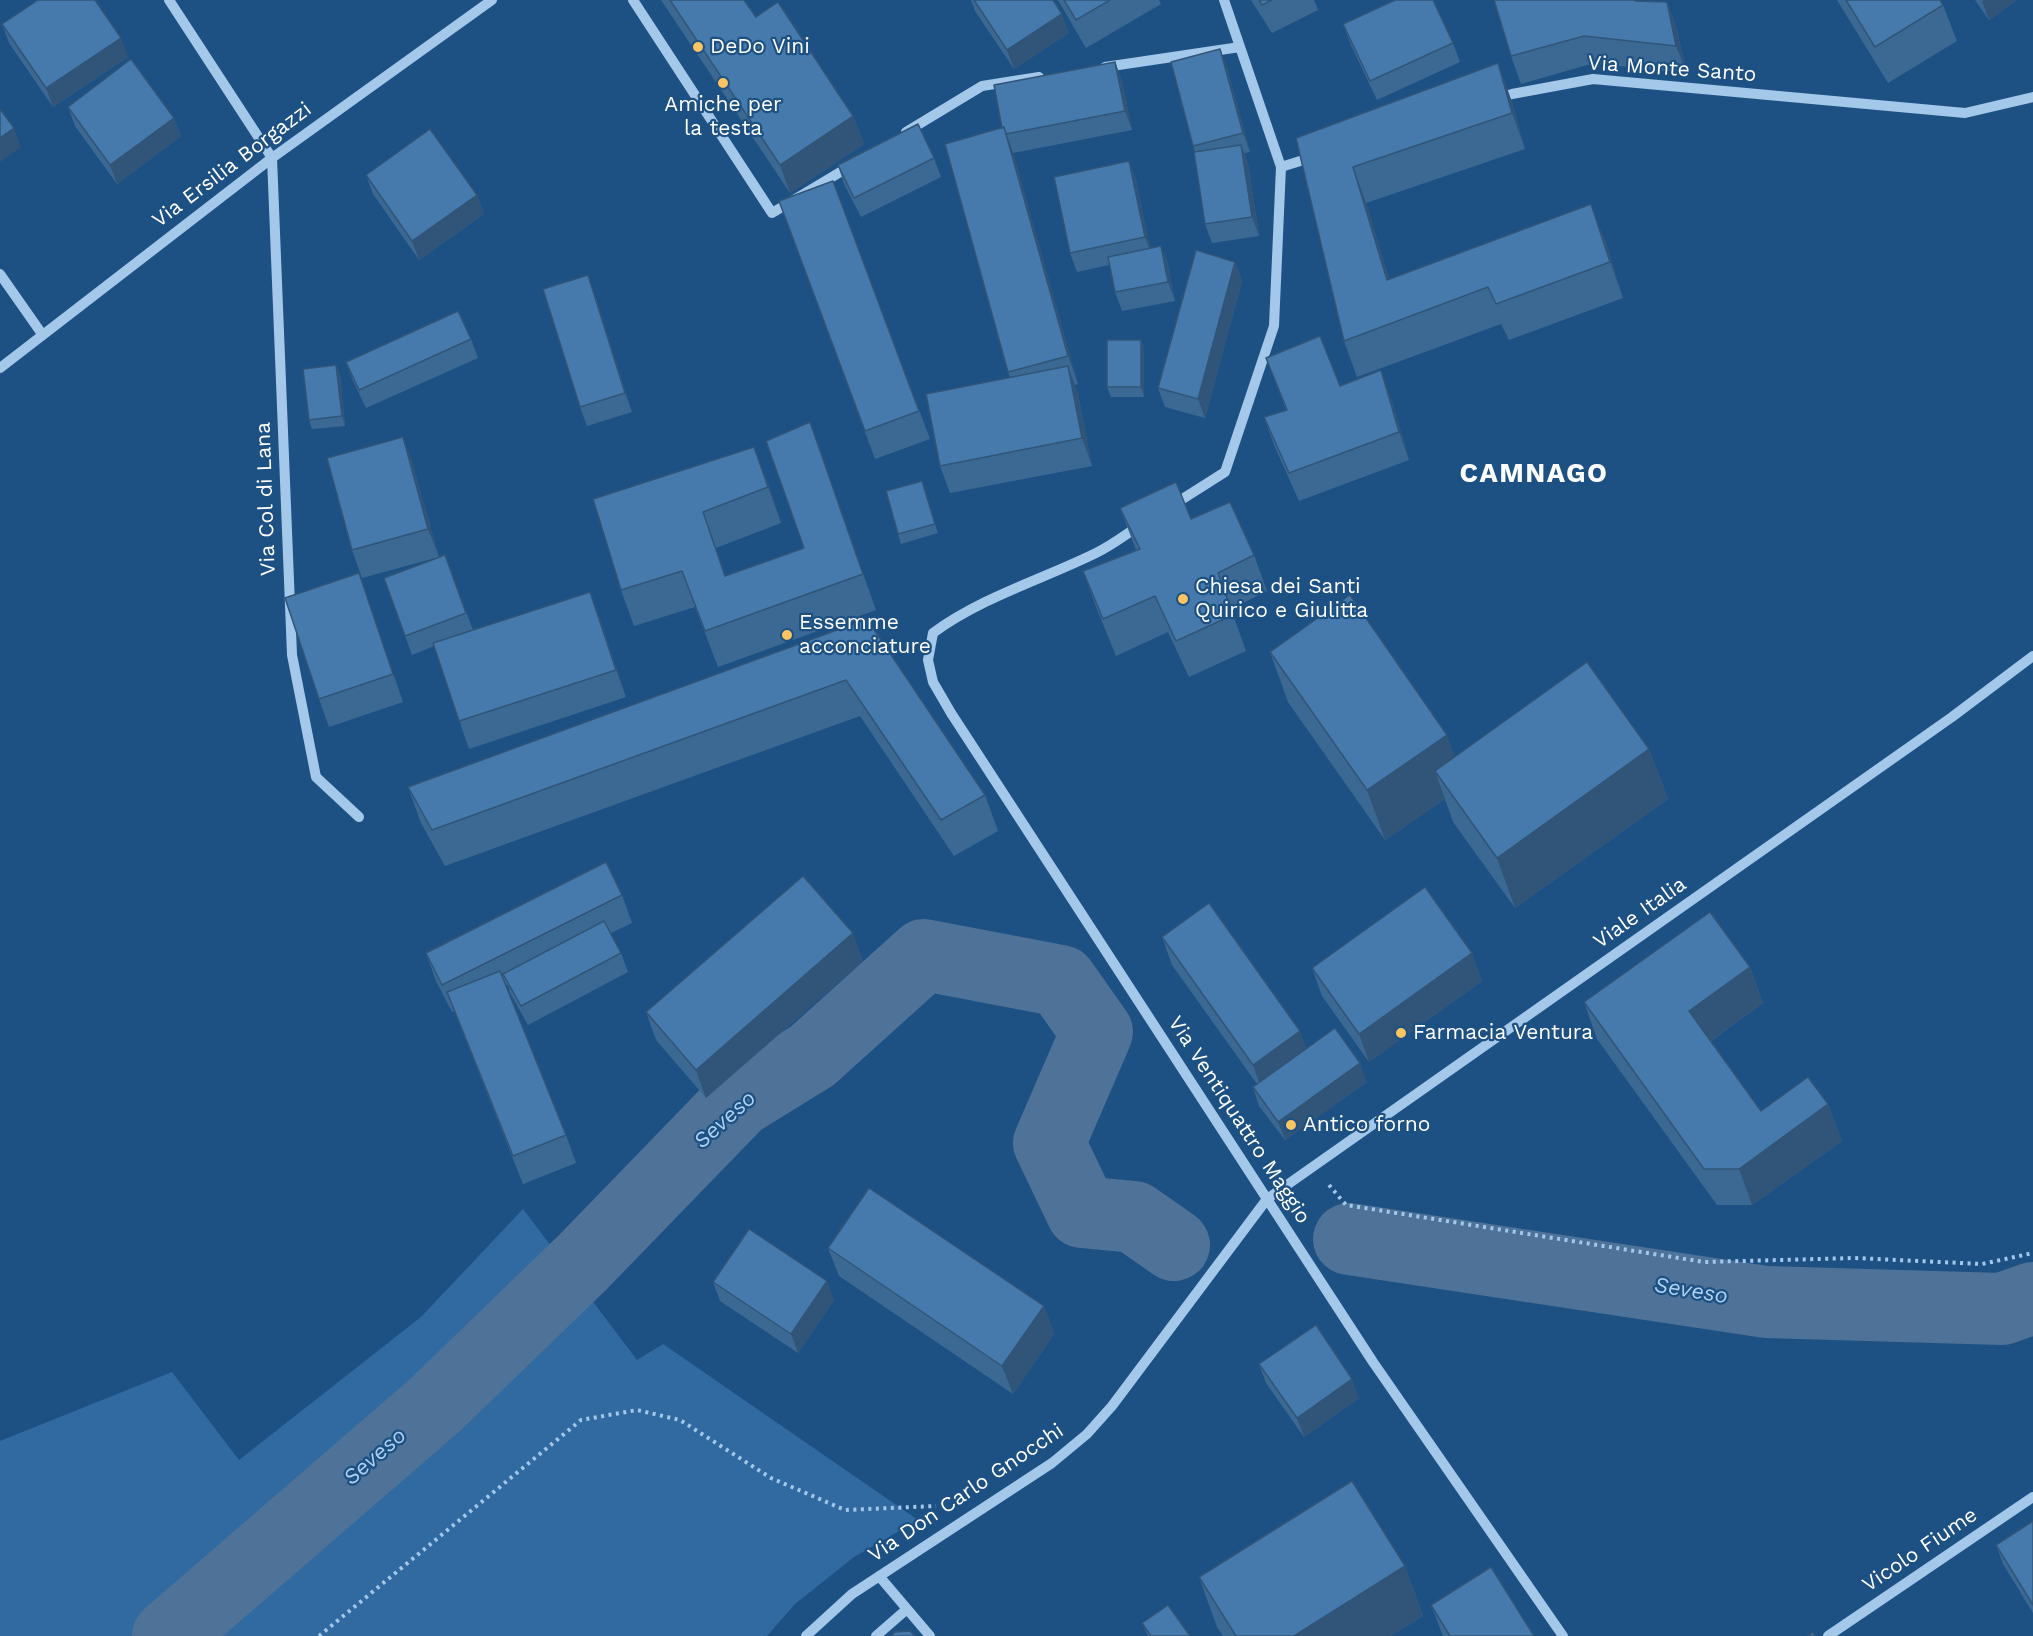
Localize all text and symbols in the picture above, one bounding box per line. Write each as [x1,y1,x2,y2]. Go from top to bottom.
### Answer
place label: DeDo Vini [710,34,810,60]
marker: DeDo Vini [691,40,705,54]
street label: Via Monte Santo [1587,51,1757,87]
marker: Amiche per la testa [716,76,730,90]
place label: Amiche per la testa [664,92,782,142]
street label: Via Ersilia Borgazzi [147,97,317,233]
street label: Via Col di Lana [251,422,281,576]
district label: CAMNAGO [1460,458,1608,490]
place label: Chiesa dei Santi Quirico e Giulitta [1195,574,1368,624]
marker: Chiesa dei Santi Quirico e Giulitta [1176,592,1190,606]
place label: Essemme acconciature [799,610,931,660]
marker: Essemme acconciature [780,628,794,642]
street label: Viale Italia [1589,872,1691,954]
street label: Via Ventiquattro Maggio [1162,1012,1316,1228]
place label: Farmacia Ventura [1413,1020,1593,1046]
marker: Farmacia Ventura [1394,1026,1408,1040]
water label: Seveso [689,1085,761,1155]
place label: Antico forno [1303,1112,1430,1138]
marker: Antico forno [1284,1118,1298,1132]
water label: Seveso [1652,1272,1730,1310]
street label: Via Don Carlo Gnocchi [864,1418,1068,1568]
water label: Seveso [338,1423,412,1491]
street label: Vicolo Fiume [1858,1502,1982,1598]

